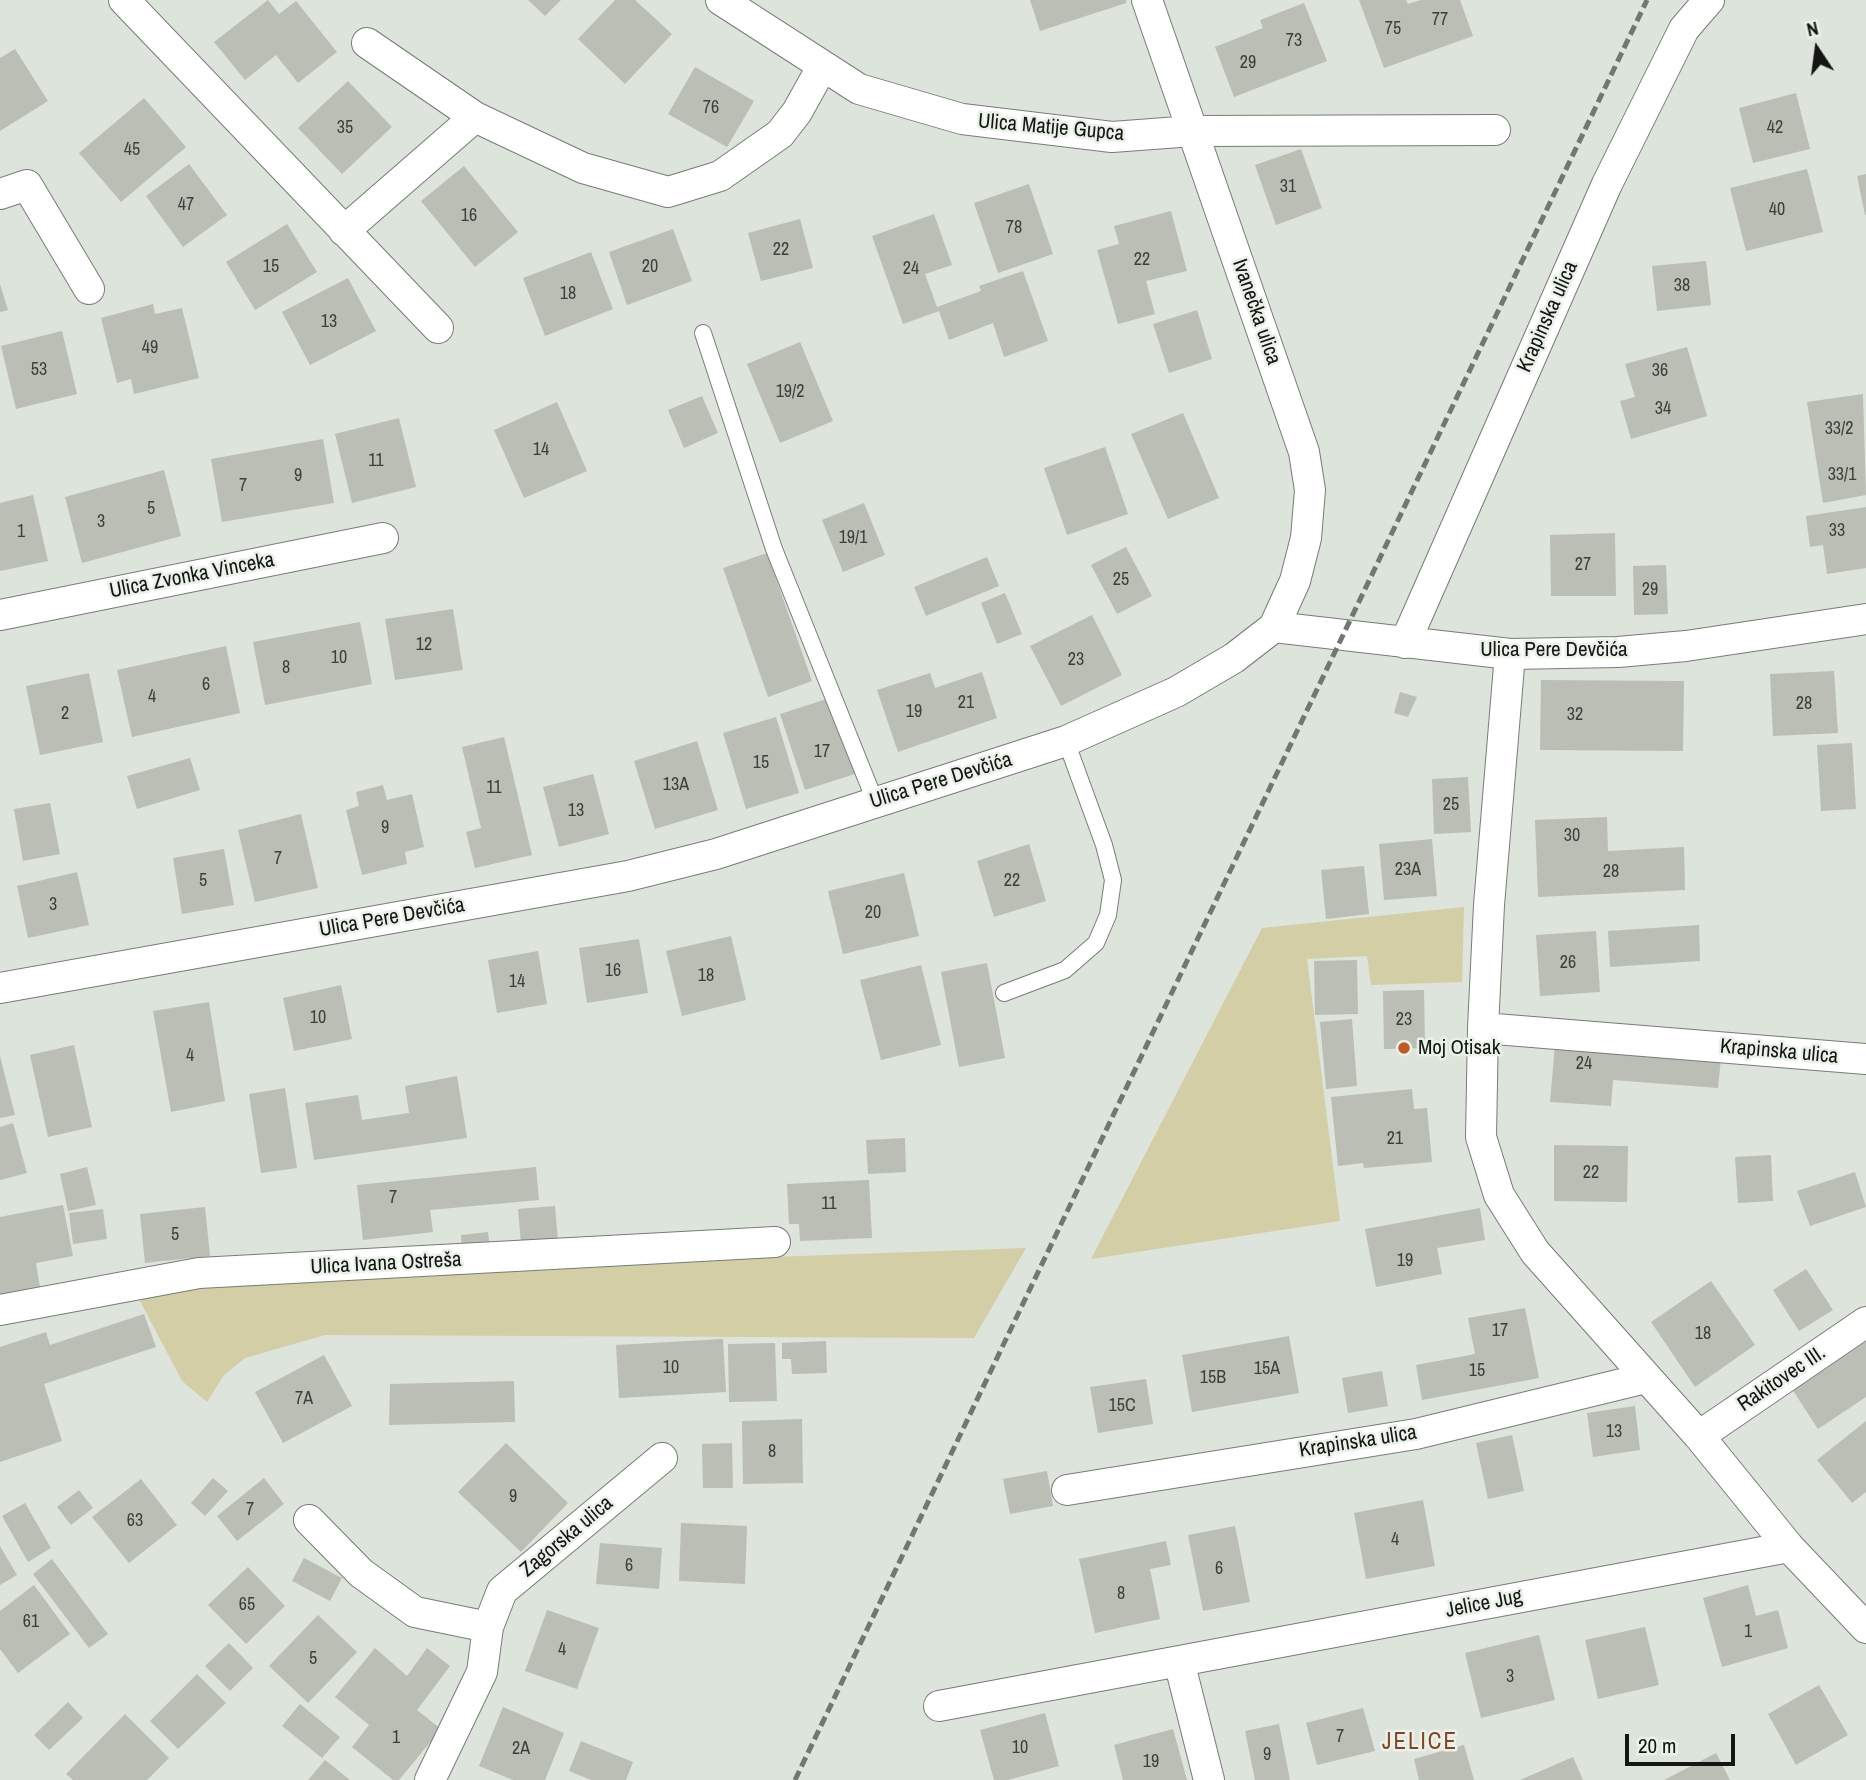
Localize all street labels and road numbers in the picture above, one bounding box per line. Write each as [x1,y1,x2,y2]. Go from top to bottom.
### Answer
street label: Ulica Matije Gupca [977,109,1125,147]
street label: Ivanečka ulica [1226,256,1286,368]
street label: Krapinska ulica [1512,258,1584,376]
street label: Ulica Zvonka Vinceka [108,548,276,604]
street label: Ulica Pere Devčića [1480,637,1628,663]
street label: Ulica Pere Devčića [867,747,1015,815]
street label: Ulica Pere Devčića [317,893,467,943]
street label: Krapinska ulica [1719,1034,1839,1070]
street label: Ulica Ivana Ostreša [310,1247,462,1281]
street label: Rakitovec III. [1733,1340,1831,1418]
street label: Krapinska ulica [1297,1420,1419,1464]
street label: Zagorska ulica [516,1491,618,1583]
street label: Jelice Jug [1444,1584,1524,1624]

